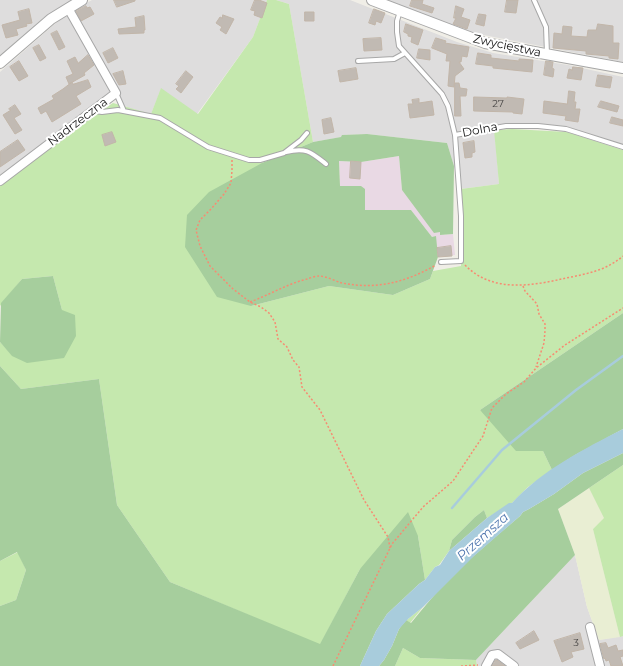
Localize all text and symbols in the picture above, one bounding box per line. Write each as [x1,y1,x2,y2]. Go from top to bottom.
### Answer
street label: Zwycięstwa [471,32,543,60]
street label: Nadrzeczna [45,95,111,149]
house number: 27 [492,98,504,110]
street label: Dolna [461,120,499,140]
water label: Przemsza [454,510,512,564]
house number: 3 [573,637,579,649]

